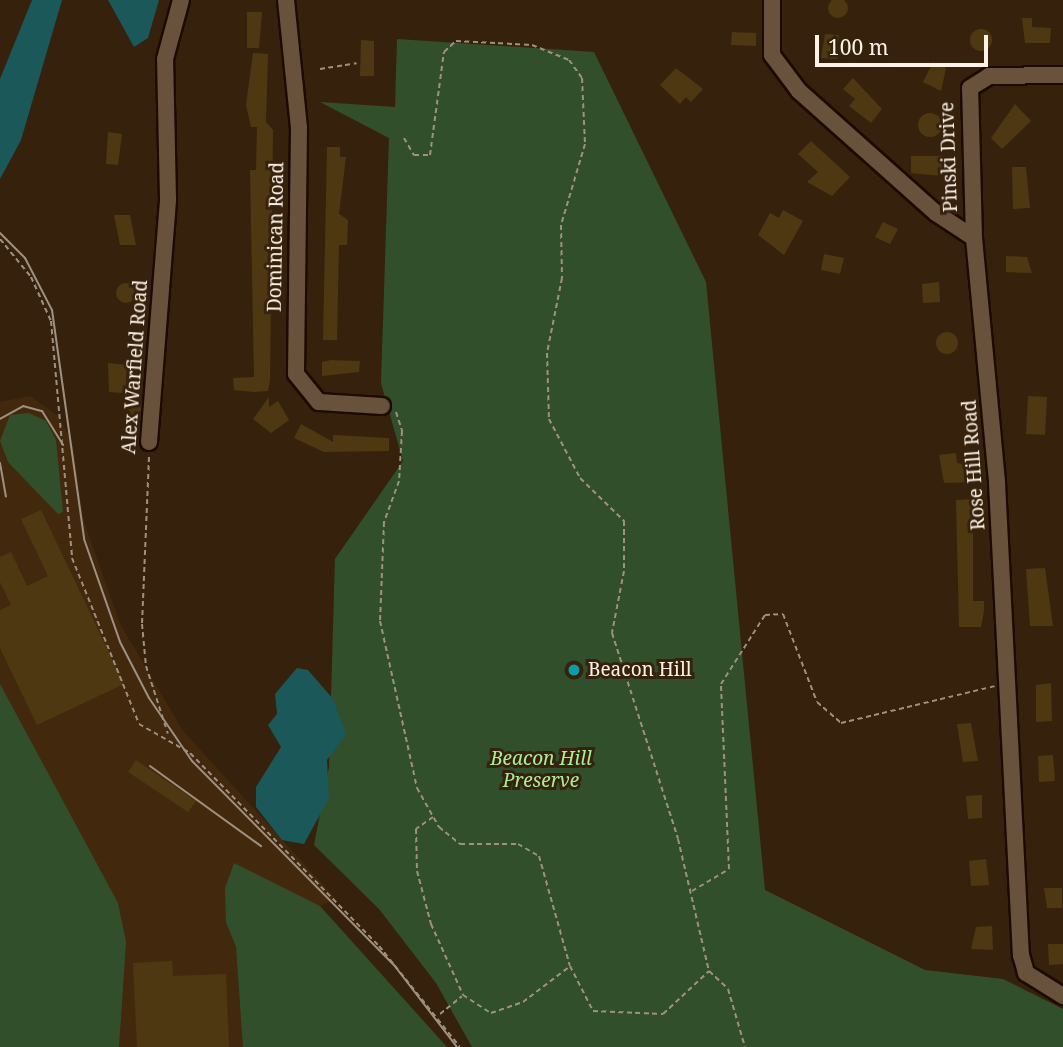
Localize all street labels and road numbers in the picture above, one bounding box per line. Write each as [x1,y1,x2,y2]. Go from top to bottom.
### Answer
street label: Pinski Drive [936,101,962,213]
street label: Dominican Road [263,162,289,312]
street label: Alex Warfield Road [118,279,152,455]
street label: Rose Hill Road [958,399,990,531]

